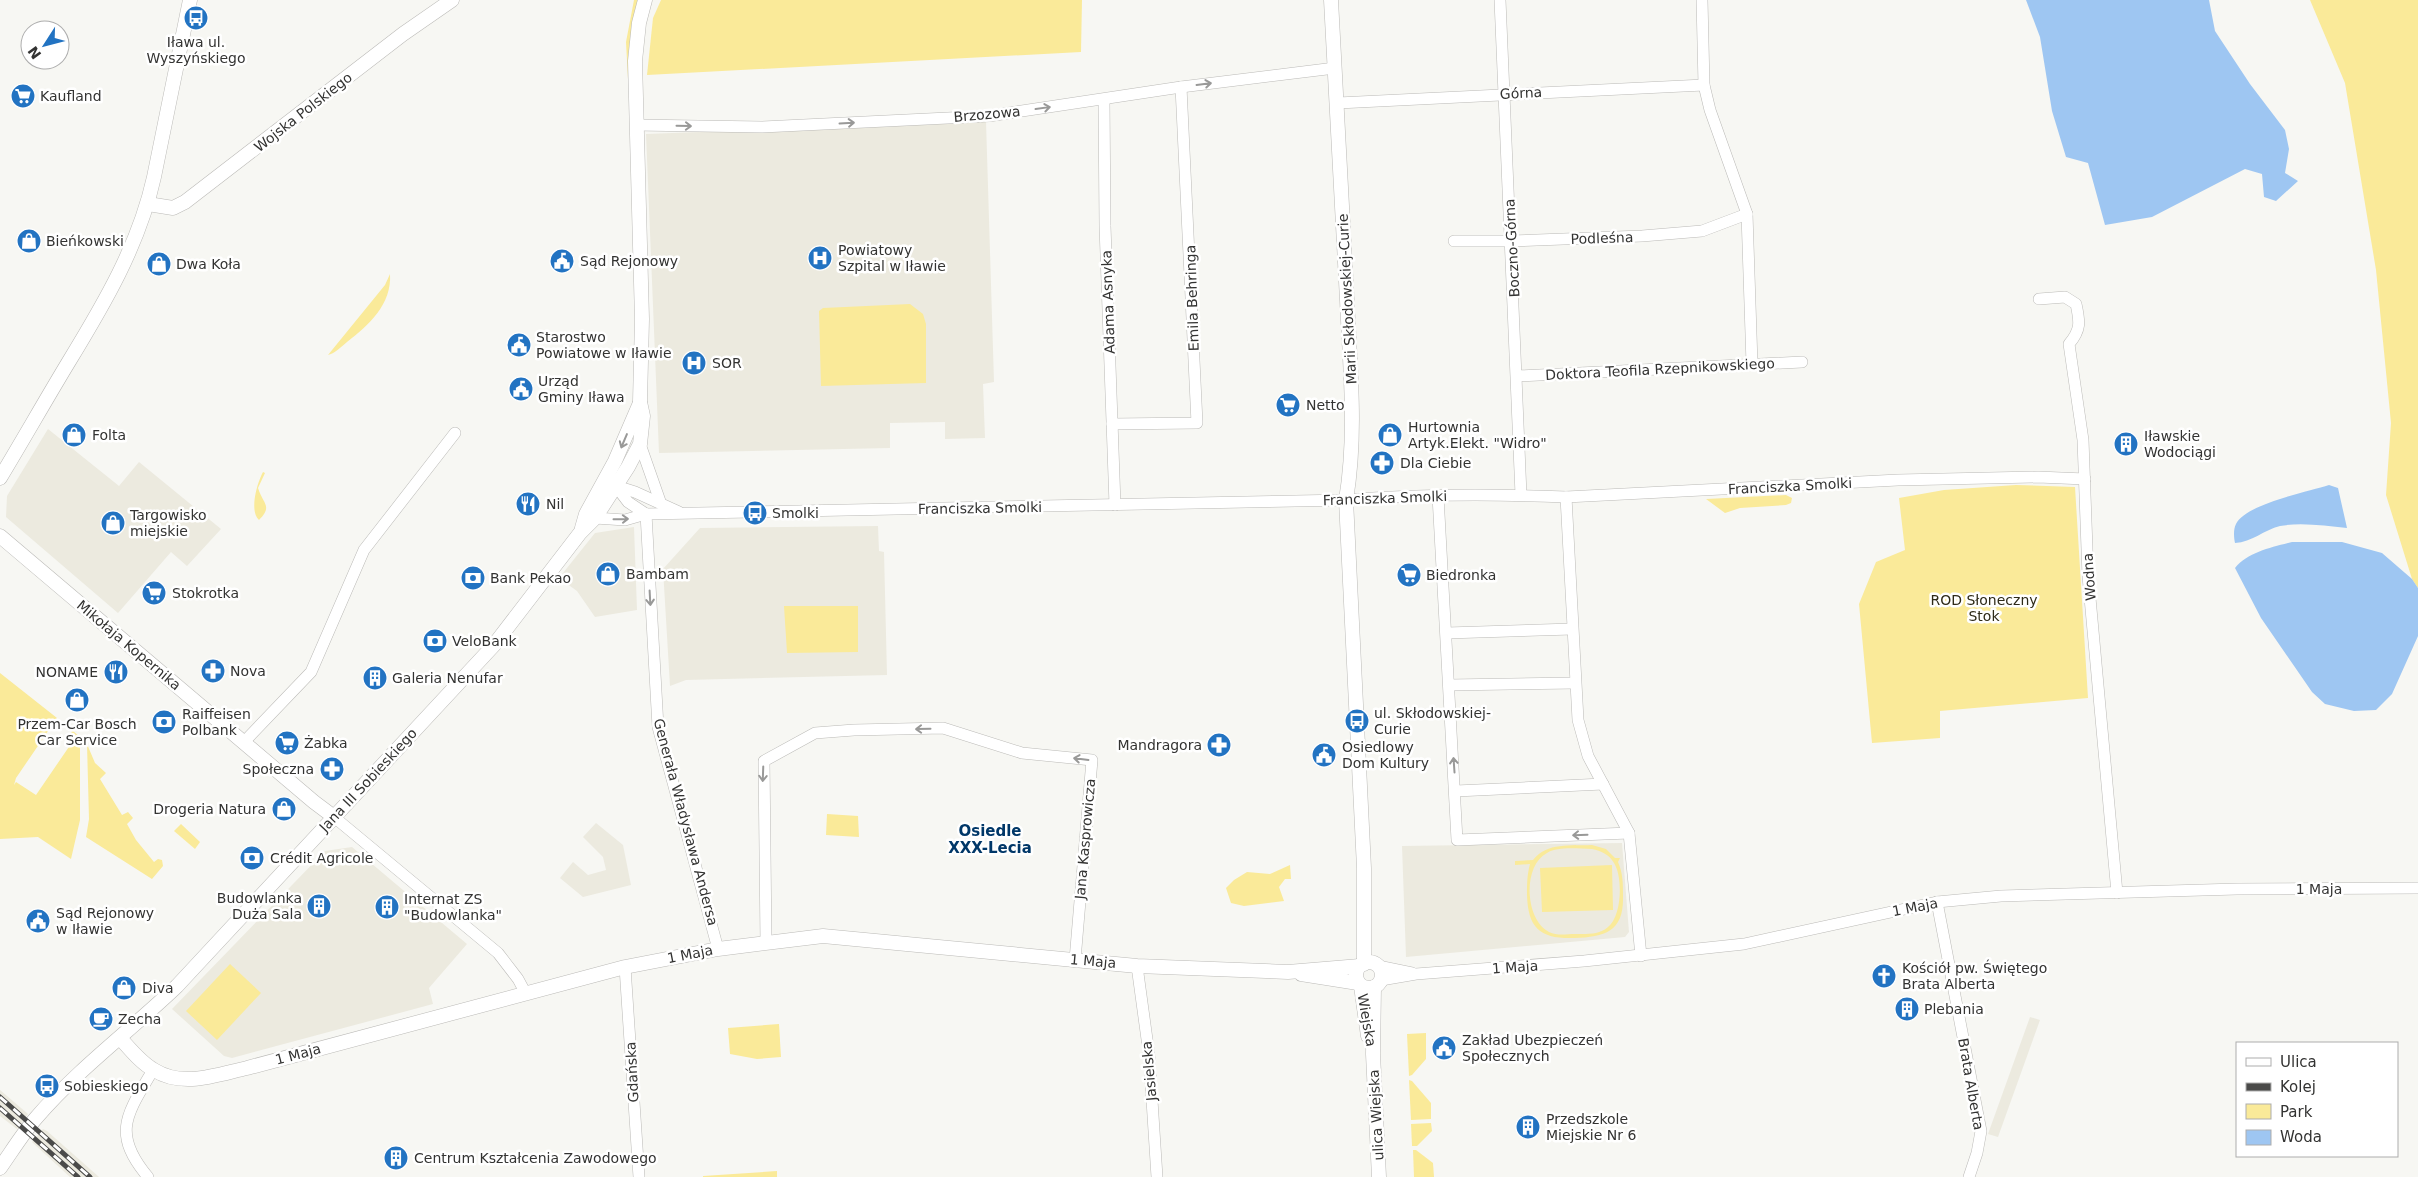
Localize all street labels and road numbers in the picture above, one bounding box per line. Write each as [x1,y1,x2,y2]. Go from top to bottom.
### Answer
street label: Wojska Polskiego [251,69,355,155]
street label: Górna [1499,84,1543,102]
street label: Brzozowa [953,103,1021,125]
street label: Boczno-Górna [1501,198,1523,298]
street label: Marii Skłodowskiej-Curie [1335,213,1359,385]
street label: Podleśna [1570,229,1634,247]
street label: Emila Behringa [1182,245,1202,351]
street label: Adama Asnyka [1098,250,1118,354]
street label: Doktora Teofila Rzepnikowskiego [1545,355,1775,383]
street label: Franciszka Smolki [1727,475,1853,497]
street label: Franciszka Smolki [1323,488,1447,508]
street label: Franciszka Smolki [918,499,1042,517]
street label: Wodna [2079,553,2099,601]
street label: Mikołaja Kopernika [74,597,184,693]
street label: Generała Władysława Andersa [651,717,721,927]
street label: Jana III Sobieskiego [315,725,420,836]
street label: Jana Kasprowicza [1072,778,1098,901]
street label: 1 Maja [2296,881,2342,897]
street label: 1 Maja [1891,895,1939,919]
street label: 1 Maja [666,942,714,966]
street label: 1 Maja [1069,951,1117,971]
street label: 1 Maja [1491,957,1539,977]
street label: Wiejska [1354,992,1380,1048]
street label: Brata Alberta [1955,1037,1987,1131]
street label: 1 Maja [273,1040,323,1068]
street label: Jasielska [1138,1040,1160,1103]
street label: Gdańska [622,1041,642,1103]
street label: ulica Wiejska [1366,1069,1386,1161]

